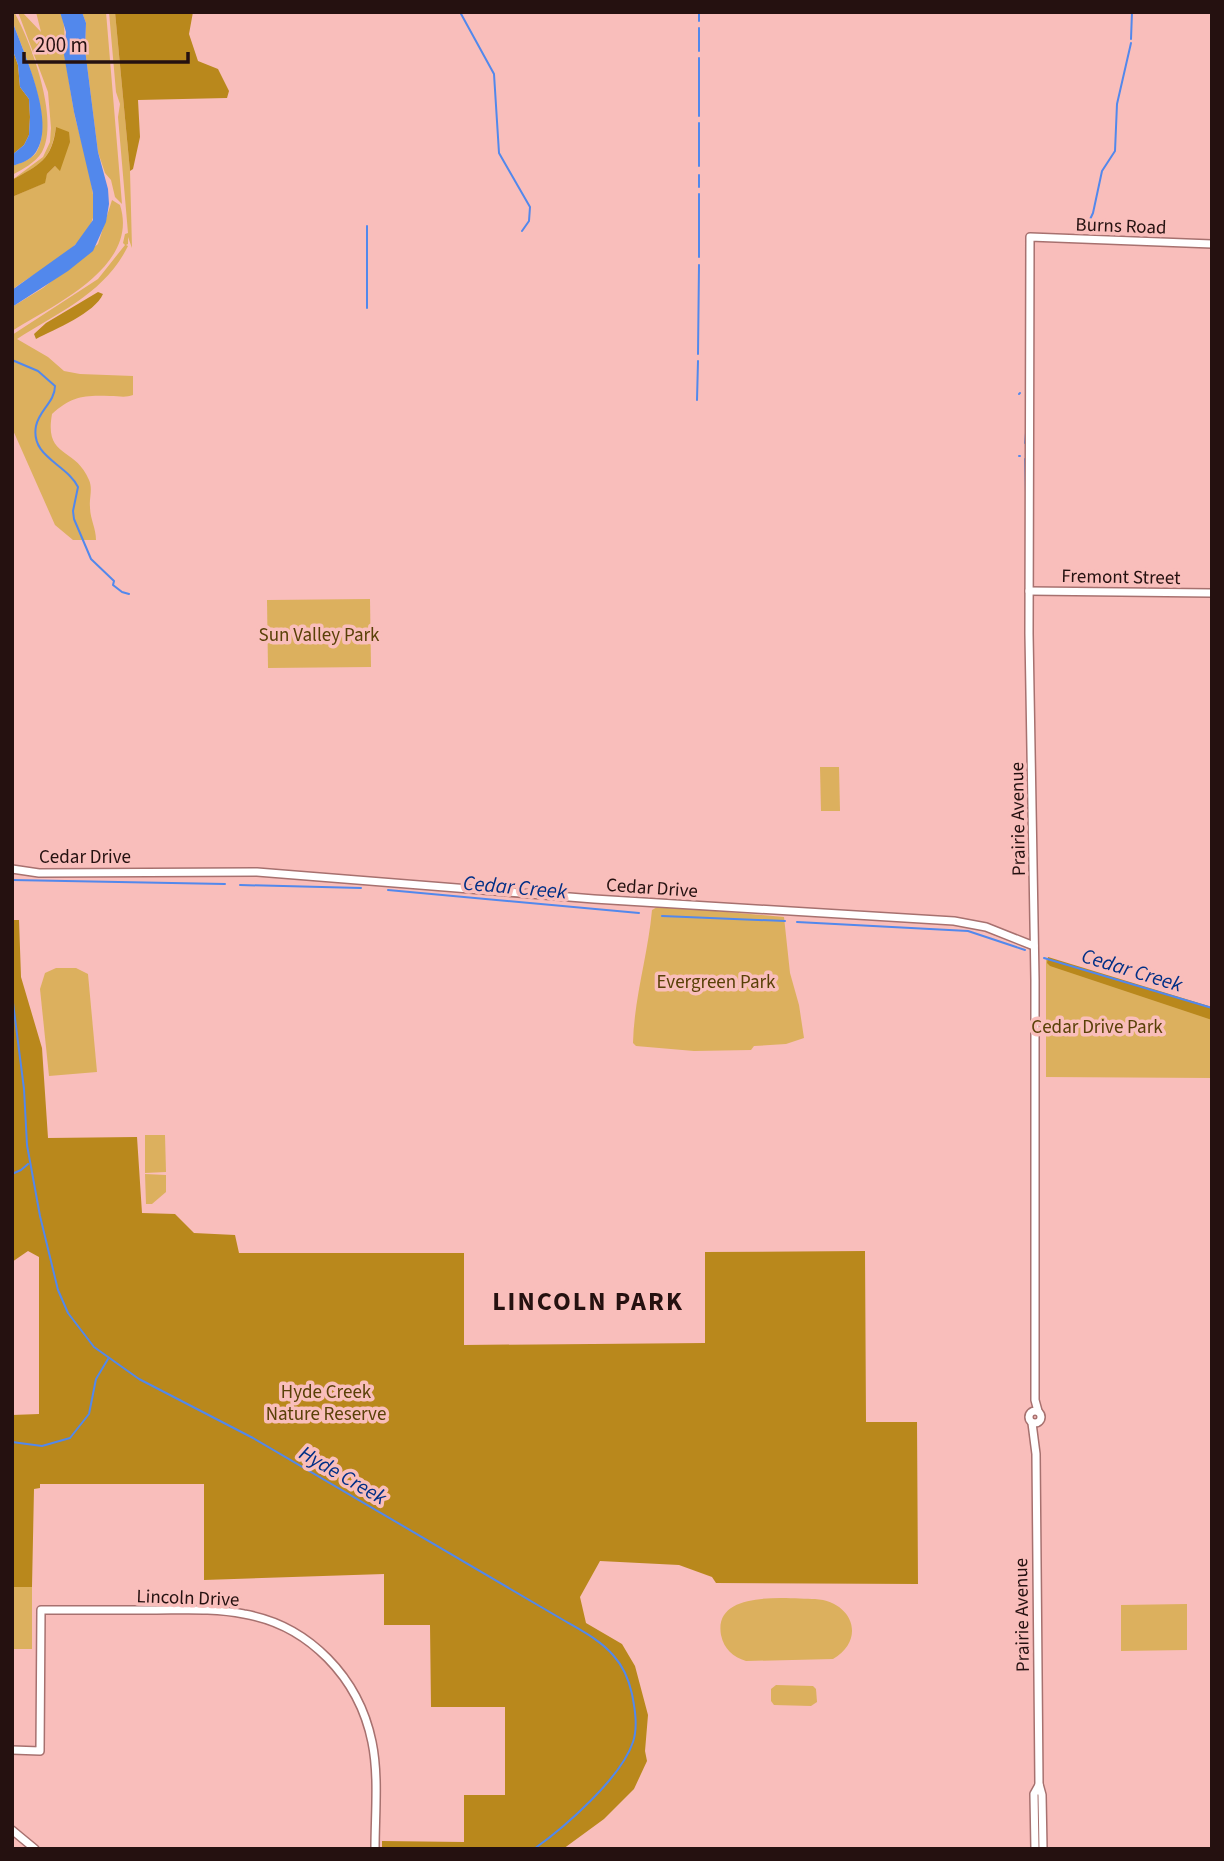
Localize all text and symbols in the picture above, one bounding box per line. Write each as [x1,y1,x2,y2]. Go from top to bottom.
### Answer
scale bar [24,21,189,65]
text: 200 m [35,30,88,60]
street label: Burns Road [1075,211,1167,242]
street label: Fremont Street [1061,563,1181,592]
park label: Sun Valley Park [258,622,380,649]
street label: Prairie Avenue [1004,762,1033,876]
street label: Cedar Drive [39,844,131,871]
water label: Cedar Creek [462,868,569,907]
street label: Cedar Drive [605,872,699,905]
water label: Cedar Creek [1078,940,1187,1000]
park label: Evergreen Park [657,969,776,996]
park label: Cedar Drive Park [1031,1014,1163,1041]
district label: LINCOLN PARK [492,1283,684,1320]
park label: Hyde Creek Nature Reserve [266,1379,386,1428]
water label: Hyde Creek [294,1438,393,1513]
street label: Prairie Avenue [1008,1558,1037,1672]
street label: Lincoln Drive [136,1583,240,1614]

